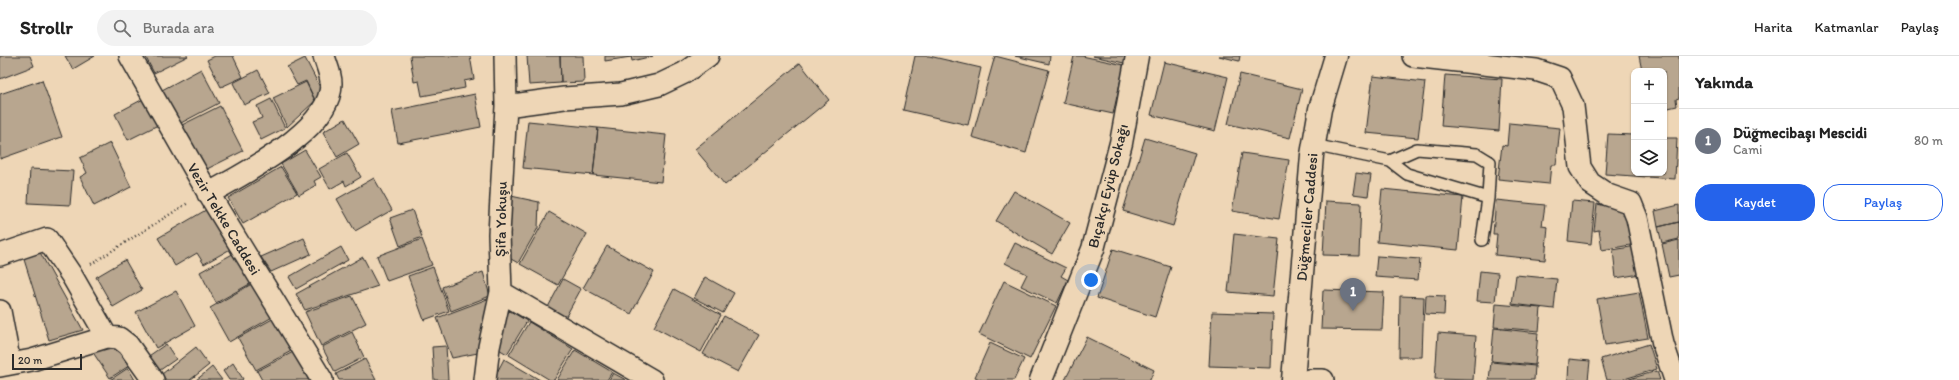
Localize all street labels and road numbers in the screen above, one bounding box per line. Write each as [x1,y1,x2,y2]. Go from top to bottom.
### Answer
street label: Bıçakçı Eyüp Sokağı [1084,122,1132,250]
street label: Düğmeciler Caddesi [1292,152,1322,282]
street label: Vezir Tekke Caddesi [183,160,265,278]
street label: Şifa Yokuşu [491,181,511,257]

